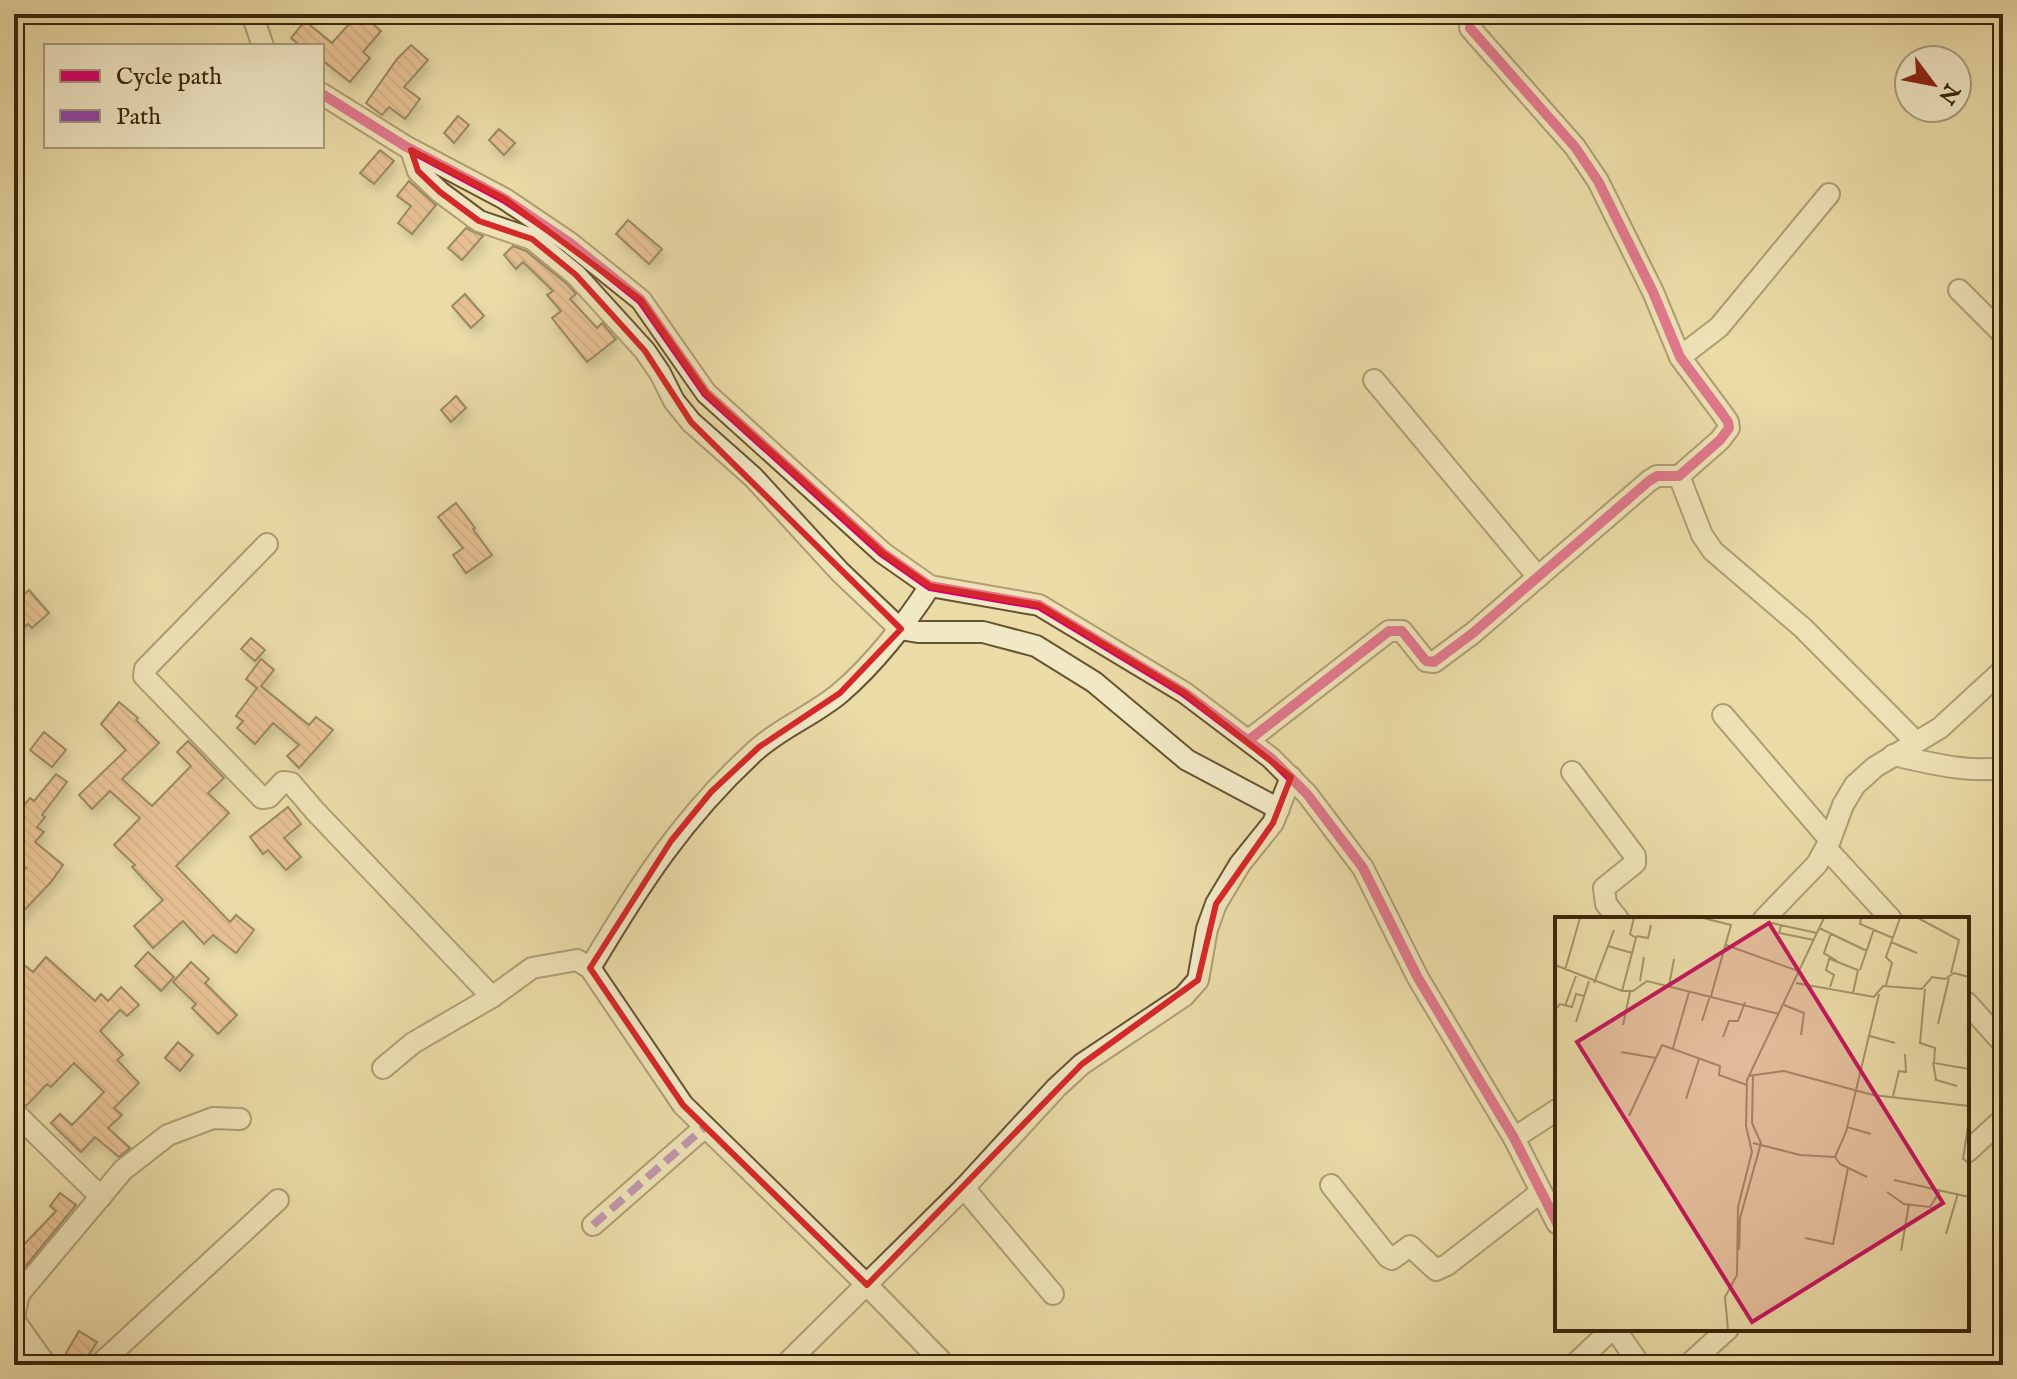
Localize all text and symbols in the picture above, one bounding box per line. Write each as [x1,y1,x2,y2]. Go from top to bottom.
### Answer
legend [44,44,324,148]
north arrow [1893,44,1973,124]
text: Cycle path [116,62,222,93]
text: N [1931,77,1966,109]
text: Path [116,102,161,133]
inset map [1555,917,1969,1331]

